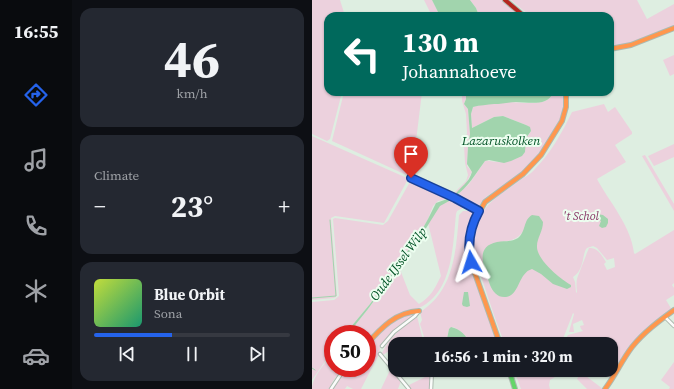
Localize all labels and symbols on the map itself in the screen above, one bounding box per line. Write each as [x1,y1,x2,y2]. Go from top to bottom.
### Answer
water label: Lazaruskolken [461,132,541,149]
pin [394,137,428,178]
park label: 't Schol [563,208,600,224]
water label: Oude IJssel Wilp [366,224,430,304]
position arrow [450,241,492,283]
speed limit sign: 50 [324,325,376,377]

